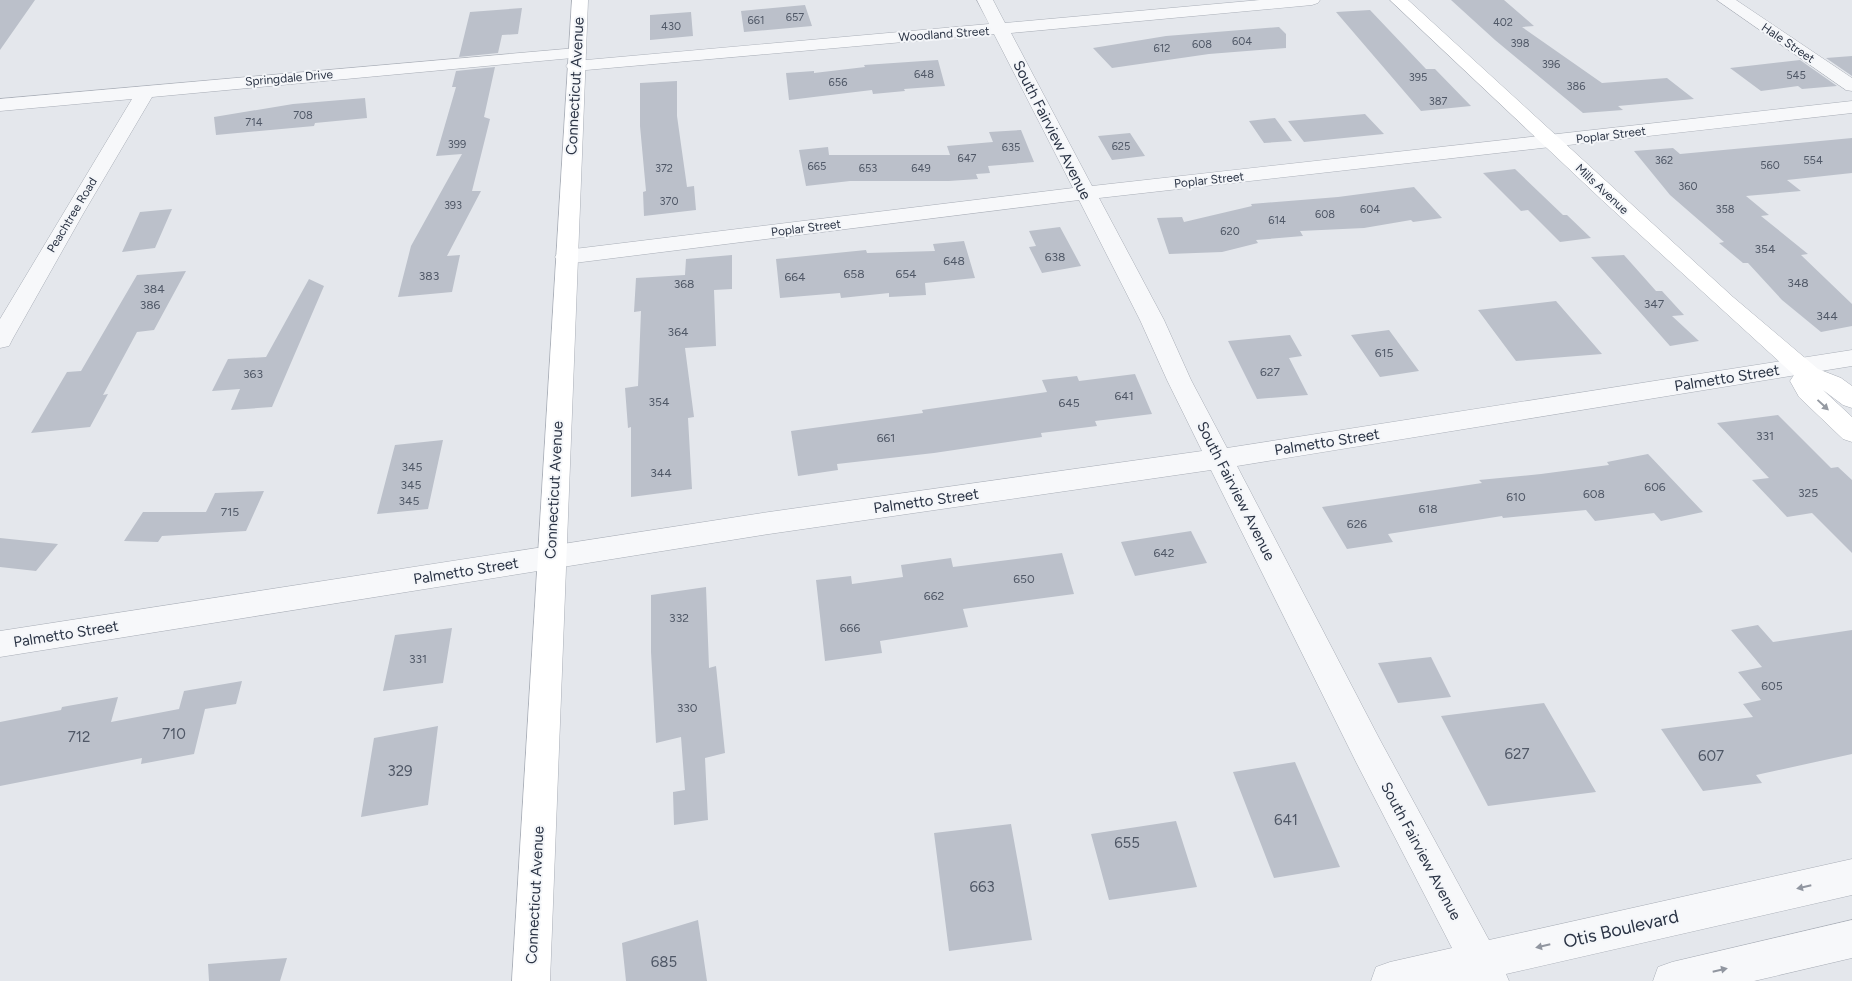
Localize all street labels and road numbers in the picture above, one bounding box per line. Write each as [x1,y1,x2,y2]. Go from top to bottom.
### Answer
street label: Connecticut Avenue [562,16,588,156]
street label: Hale Street [1759,20,1818,66]
street label: Woodland Street [898,24,990,44]
street label: South Fairview Avenue [1009,57,1095,203]
street label: Springdale Drive [245,67,334,89]
street label: Poplar Street [1575,124,1647,146]
street label: Mills Avenue [1573,161,1632,217]
street label: Poplar Street [1173,169,1245,191]
street label: Peachtree Road [44,175,100,255]
street label: Poplar Street [770,217,842,239]
street label: Palmetto Street [1673,361,1781,395]
street label: South Fairview Avenue [1193,418,1279,564]
street label: Connecticut Avenue [541,420,567,560]
street label: Palmetto Street [1273,425,1381,459]
street label: Palmetto Street [872,485,980,517]
street label: Palmetto Street [412,554,520,588]
street label: Palmetto Street [12,617,120,651]
street label: South Fairview Avenue [1377,779,1465,923]
street label: Connecticut Avenue [522,825,548,965]
street label: Otis Boulevard [1561,905,1681,953]

